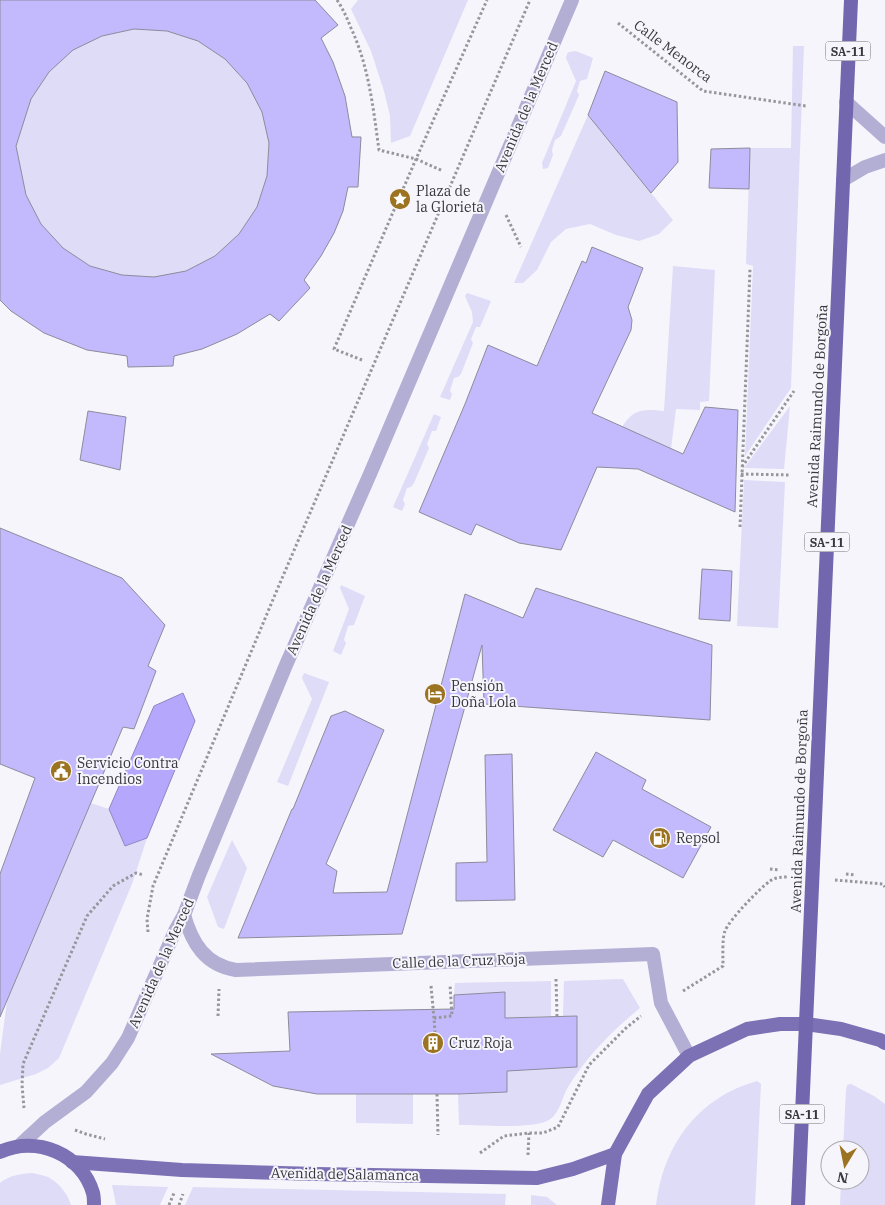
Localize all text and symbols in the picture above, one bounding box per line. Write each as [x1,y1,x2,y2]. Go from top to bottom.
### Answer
street label: Calle Menorca [630,16,716,86]
street label: Avenida de la Merced [490,38,562,175]
road number: SA-11 [826,41,870,60]
place label: Plaza de la Glorieta [416,182,484,216]
place icon: Plaza de la Glorieta [388,187,412,211]
street label: Avenida Raimundo de Borgoña [803,303,831,508]
street label: Avenida de la Merced [282,522,356,658]
road number: SA-11 [804,532,850,552]
place label: Pensión Doña Lola [451,677,517,711]
hotel icon: Pensión Doña Lola [423,682,447,706]
street label: Avenida Raimundo de Borgoña [786,709,812,913]
place label: Servicio Contra Incendios [77,754,179,788]
public building icon: Servicio Contra Incendios [49,759,73,783]
fuel station icon: Repsol [648,826,672,850]
place label: Repsol [676,829,720,847]
street label: Avenida de la Merced [124,895,198,1031]
street label: Calle de la Cruz Roja [392,950,526,972]
building icon: Cruz Roja [421,1031,445,1055]
place label: Cruz Roja [449,1034,513,1052]
road number: SA-11 [780,1104,824,1124]
north arrow [820,1140,870,1190]
street label: Avenida de Salamanca [271,1164,420,1184]
text: N [836,1168,850,1188]

